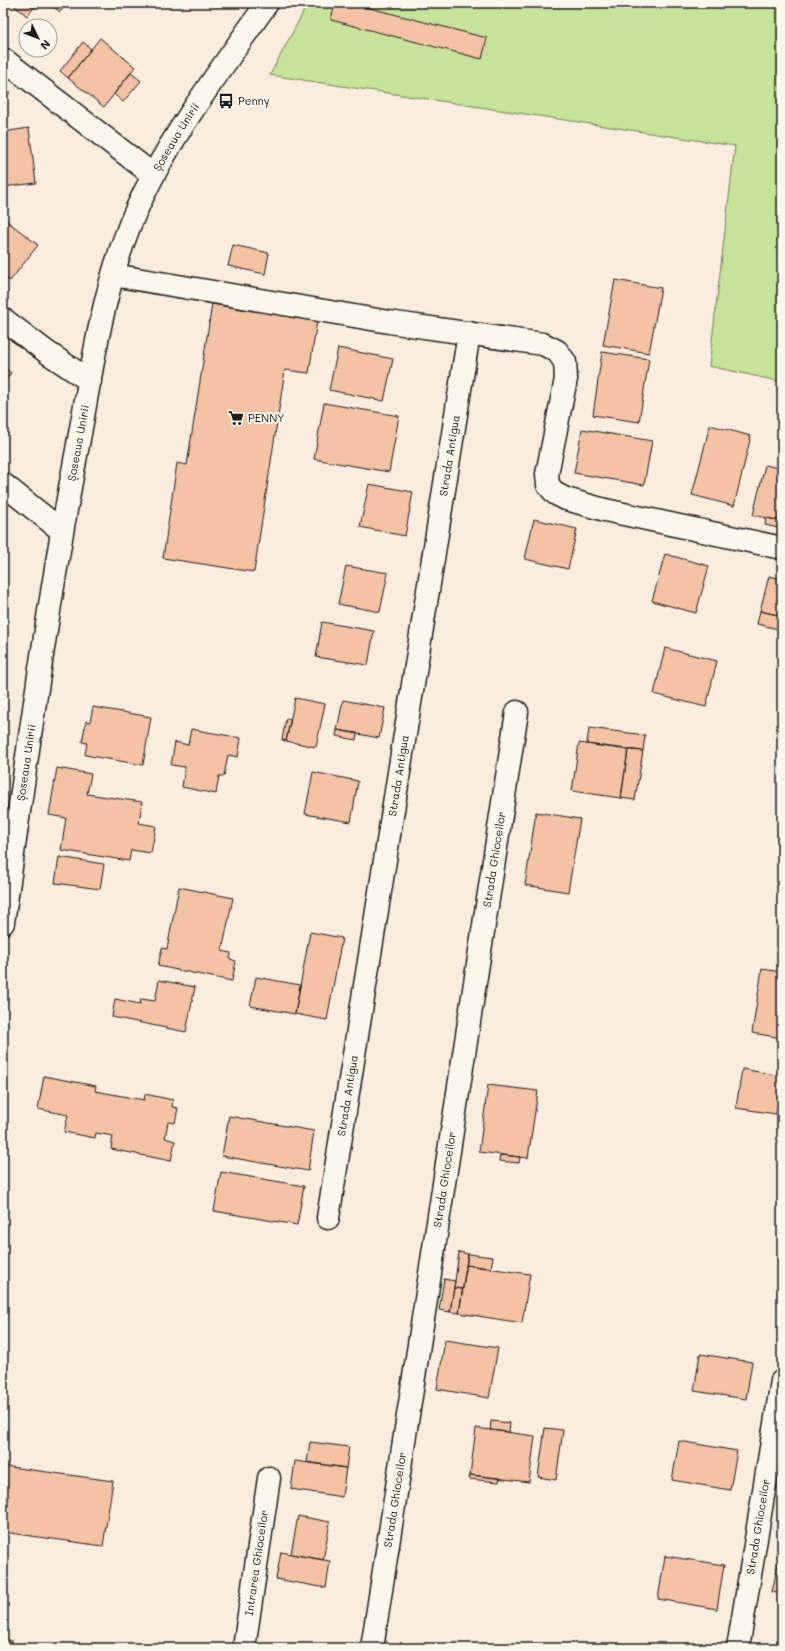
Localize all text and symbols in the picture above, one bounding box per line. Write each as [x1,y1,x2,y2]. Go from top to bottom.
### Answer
north arrow [18,18,58,58]
text: N [37,37,54,53]
bus stop icon: Penny [217,92,235,110]
place label: Penny [238,93,270,108]
street label: Șoseaua Unirii [149,100,202,174]
street label: Șoseaua Unirii [63,404,92,482]
supermarket icon: PENNY [227,409,245,427]
place label: PENNY [248,410,284,425]
street label: Strada Antigua [435,414,463,497]
street label: Șoseaua Unirii [13,723,39,802]
street label: Strada Antigua [384,734,412,817]
street label: Strada Ghioceilor [479,810,508,908]
street label: Strada Antigua [333,1054,361,1137]
street label: Strada Ghioceilor [429,1131,459,1228]
street label: Strada Ghioceilor [380,1451,409,1549]
street label: Strada Ghioceilor [742,1478,773,1575]
street label: Intrarea Ghioceilor [241,1509,271,1617]

